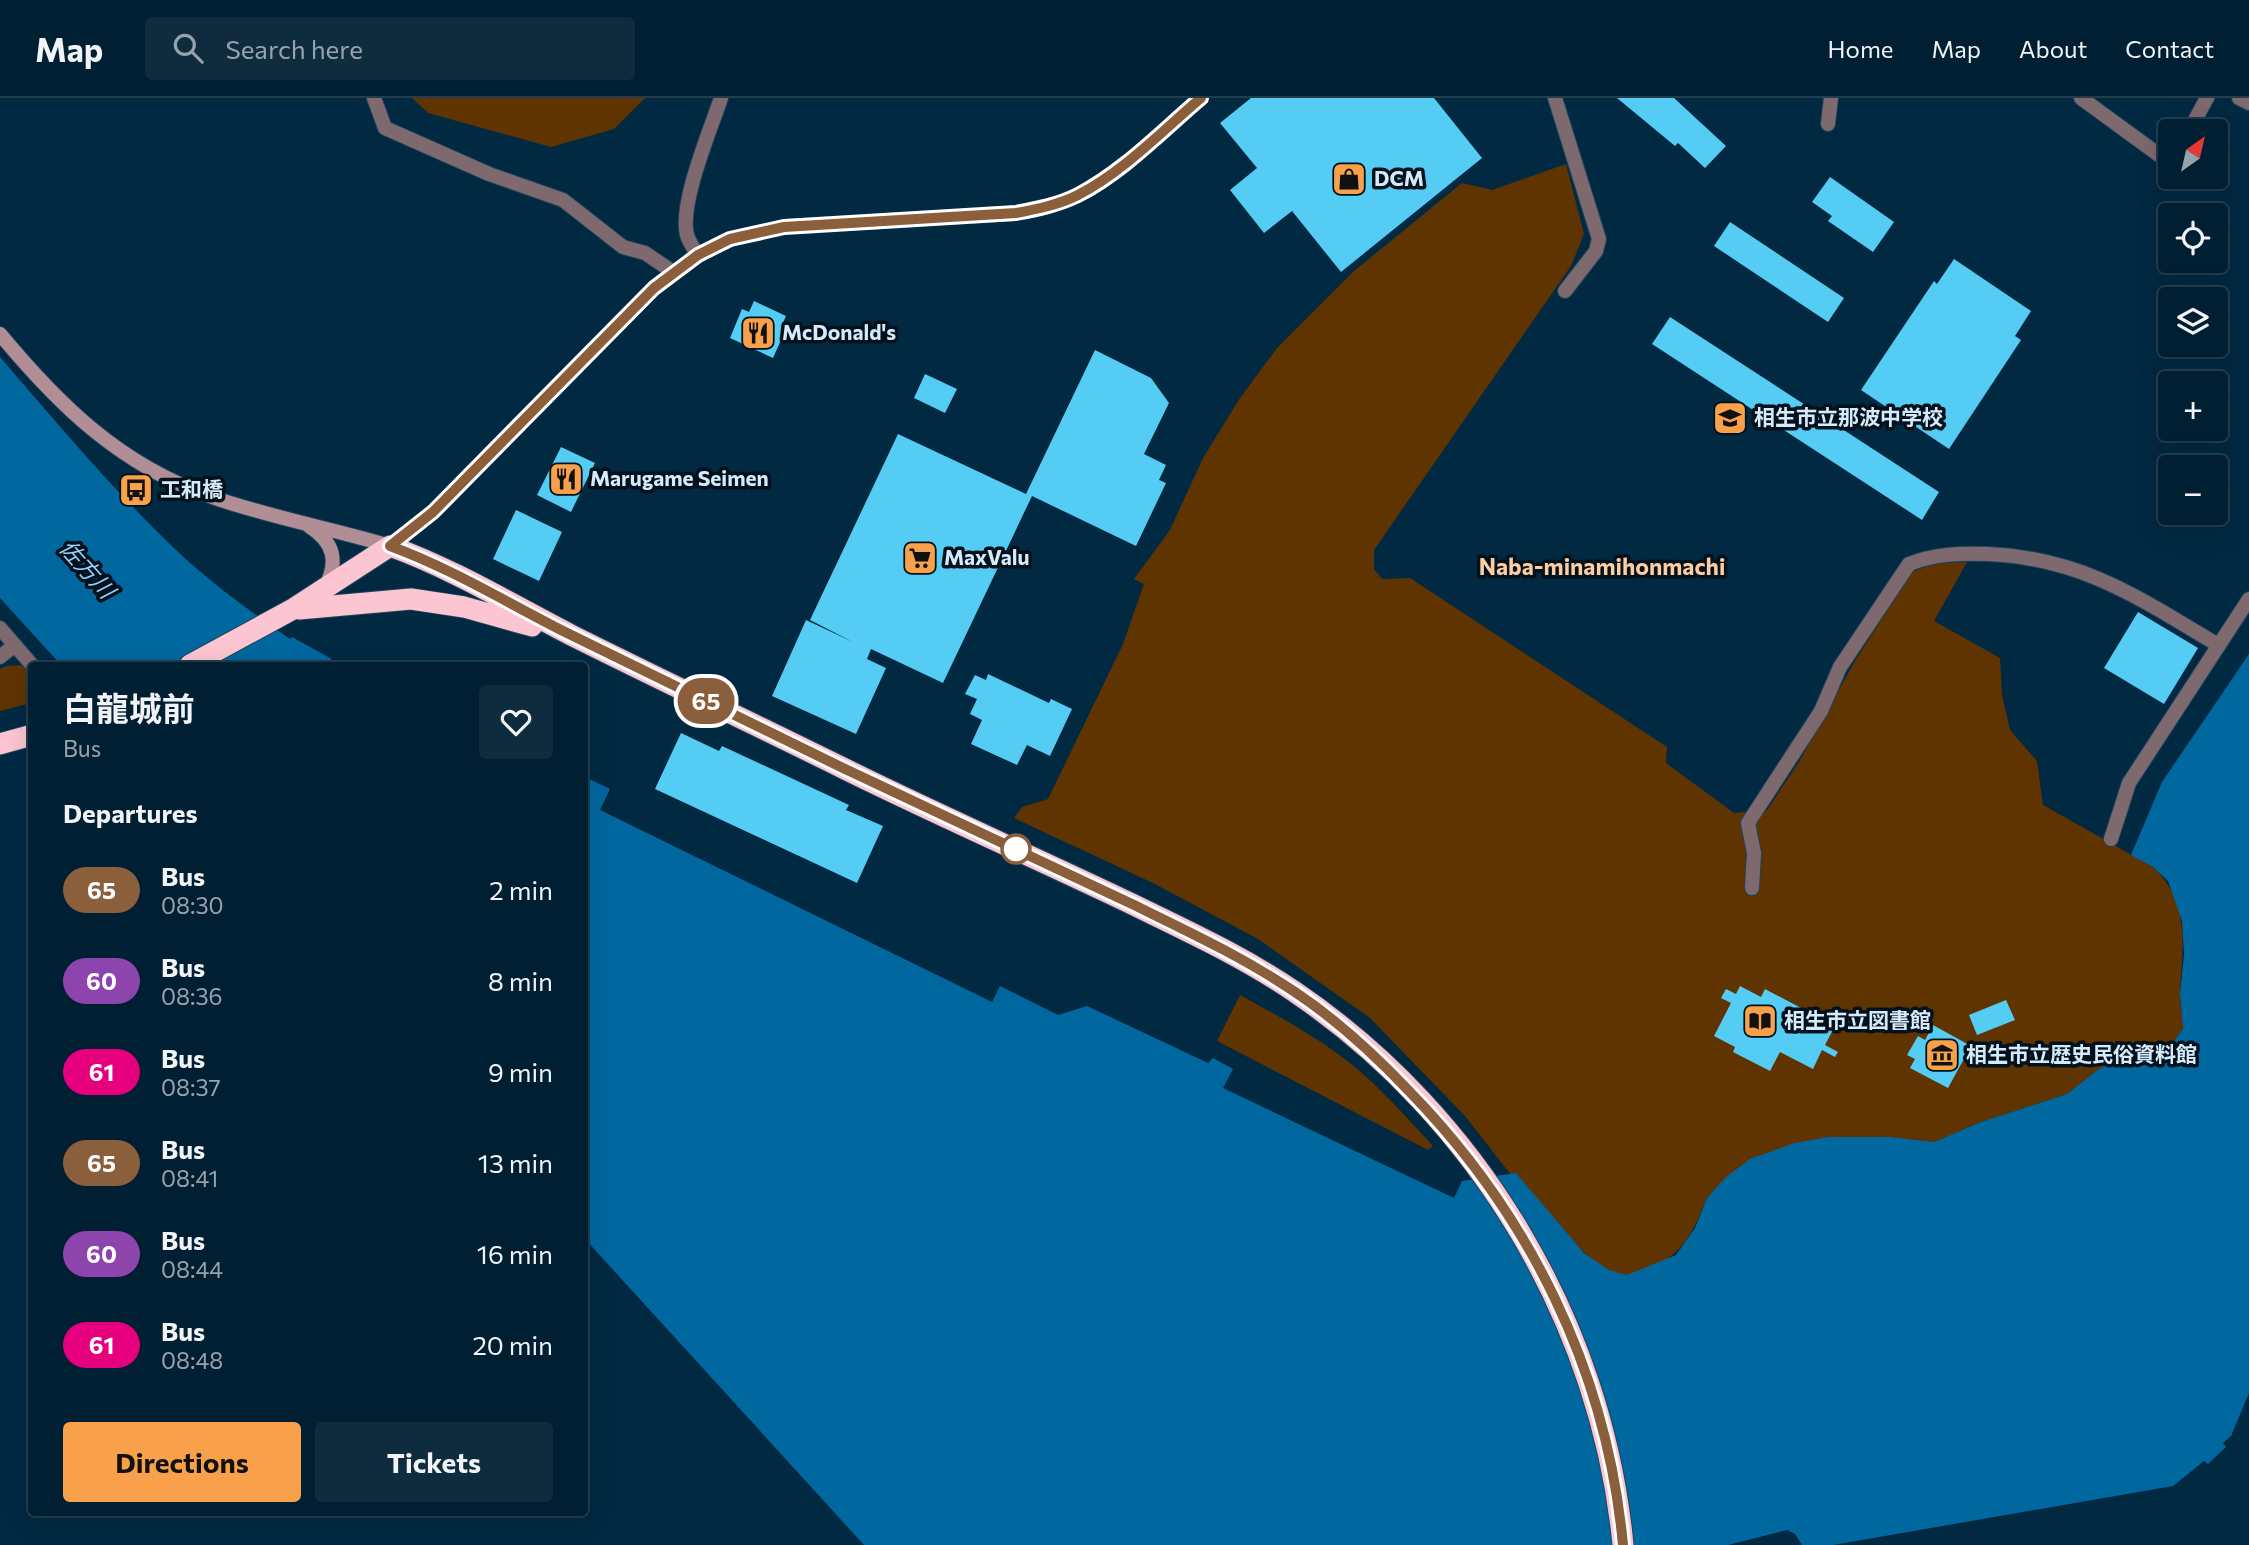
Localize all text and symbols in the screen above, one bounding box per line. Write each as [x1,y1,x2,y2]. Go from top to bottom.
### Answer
search box [145,17,635,80]
text: Map [35,28,103,69]
icon: search [169,29,207,67]
text: Search here [225,33,363,64]
text: Home [1828,34,1894,63]
text: Map [1932,34,1981,63]
text: About [2019,34,2087,63]
text: Contact [2125,34,2214,63]
north arrow [2158,119,2228,189]
map controls [2158,119,2228,525]
shop icon: DCM [1330,160,1368,198]
place label: DCM [1374,165,1424,190]
button: locate [2158,203,2228,273]
button: layers [2158,287,2228,357]
restaurant icon: McDonald's [739,314,777,352]
place label: McDonald's [782,319,896,344]
button: + [2158,371,2228,441]
school or university icon: 相生市立那波中学校 [1711,399,1749,437]
place label: 相生市立那波中学校 [1754,404,1943,429]
button: − [2158,455,2228,525]
restaurant icon: Marugame Seimen [547,460,585,498]
place label: Marugame Seimen [590,465,769,490]
bus stop icon: 工和橋 [117,471,155,509]
place label: 工和橋 [160,476,223,501]
water label: 佐方川 [54,533,123,606]
supermarket icon: MaxValu [901,539,939,577]
place label: MaxValu [944,544,1030,569]
district label: Naba-minamihonmachi [1479,552,1725,580]
line badge: 65 [674,678,738,724]
button: heart [479,685,553,759]
text: 65 [692,686,720,715]
text: 白龍城前 [63,687,195,728]
text: Bus [63,734,101,762]
text: Departures [63,797,198,828]
unlabelled marker [1001,834,1031,864]
text: Bus [161,860,205,891]
text: 2 min [489,874,553,905]
text: 65 [87,875,116,904]
text: 08:30 [161,891,224,919]
text: Bus [161,951,205,982]
text: 8 min [488,965,553,996]
text: 60 [86,966,117,995]
text: 08:36 [161,982,222,1010]
library icon: 相生市立図書館 [1741,1002,1779,1040]
place label: 相生市立図書館 [1784,1007,1931,1032]
museum icon: 相生市立歴史民俗資料館 [1923,1036,1961,1074]
place label: 相生市立歴史民俗資料館 [1966,1041,2197,1066]
text: Bus [161,1042,205,1073]
text: 9 min [488,1056,553,1087]
text: 61 [89,1057,114,1086]
text: 08:37 [161,1073,221,1101]
text: Bus [161,1133,205,1164]
text: 13 min [478,1147,553,1178]
text: 65 [87,1148,116,1177]
text: 08:41 [161,1164,218,1192]
text: Bus [161,1224,205,1255]
text: 16 min [477,1238,553,1269]
text: 60 [86,1239,117,1268]
text: 08:44 [161,1255,223,1283]
text: Bus [161,1315,205,1346]
text: 20 min [472,1329,553,1360]
text: 61 [89,1330,114,1359]
text: 08:48 [161,1346,223,1374]
button: Directions [63,1422,301,1502]
button: Tickets [315,1422,553,1502]

